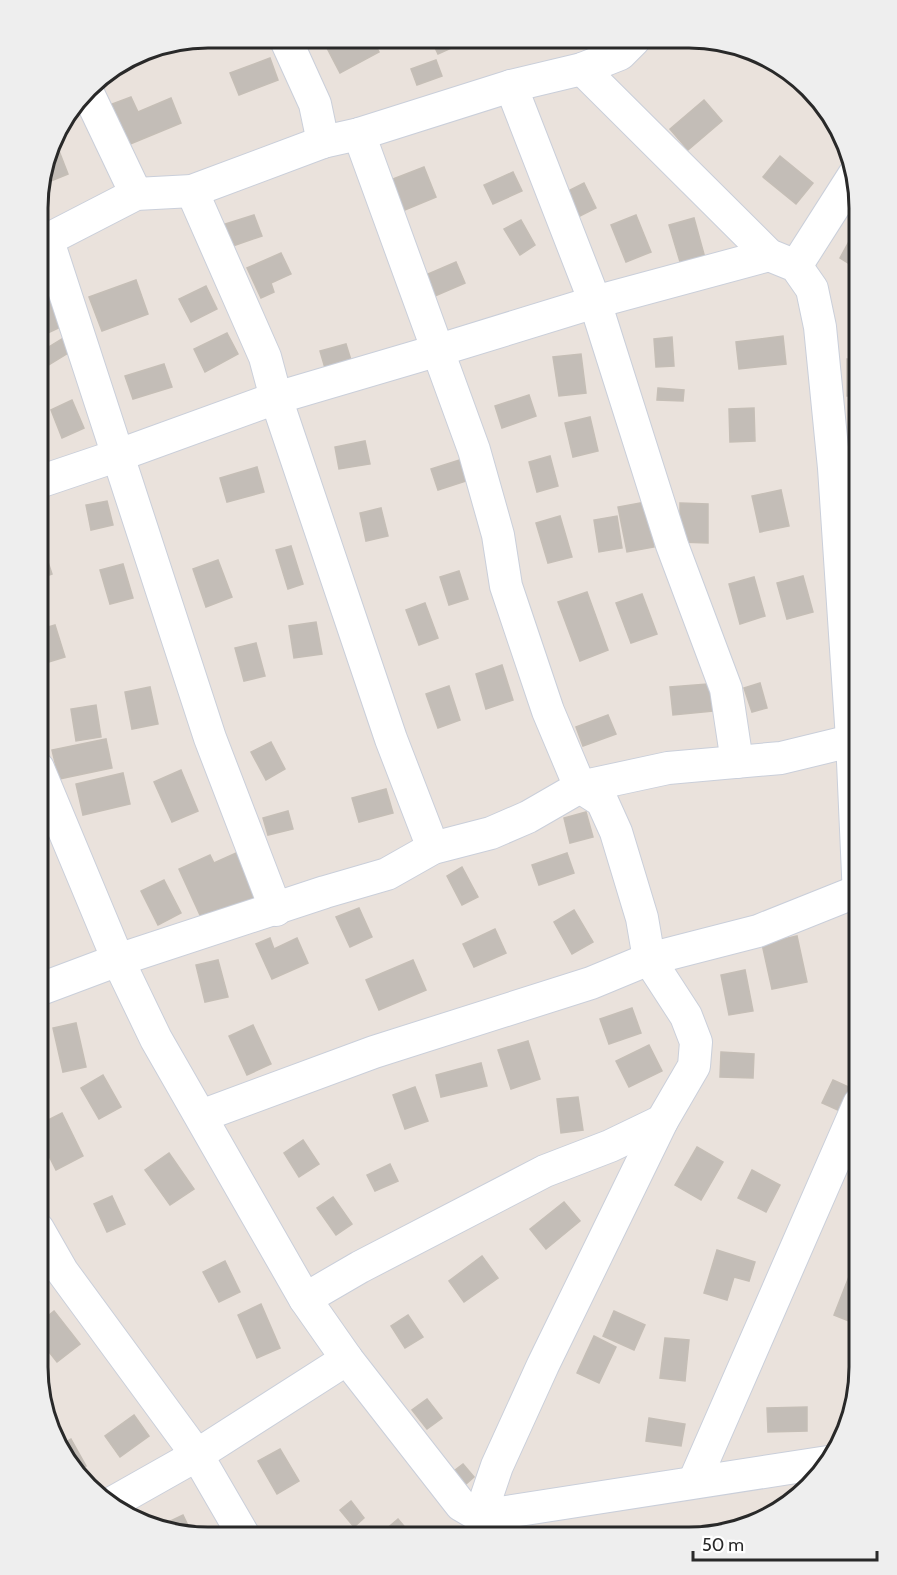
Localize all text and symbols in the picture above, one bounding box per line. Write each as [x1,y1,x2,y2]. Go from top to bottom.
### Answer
scale bar [693,1524,878,1562]
text: 50 m [702,1534,744,1556]

